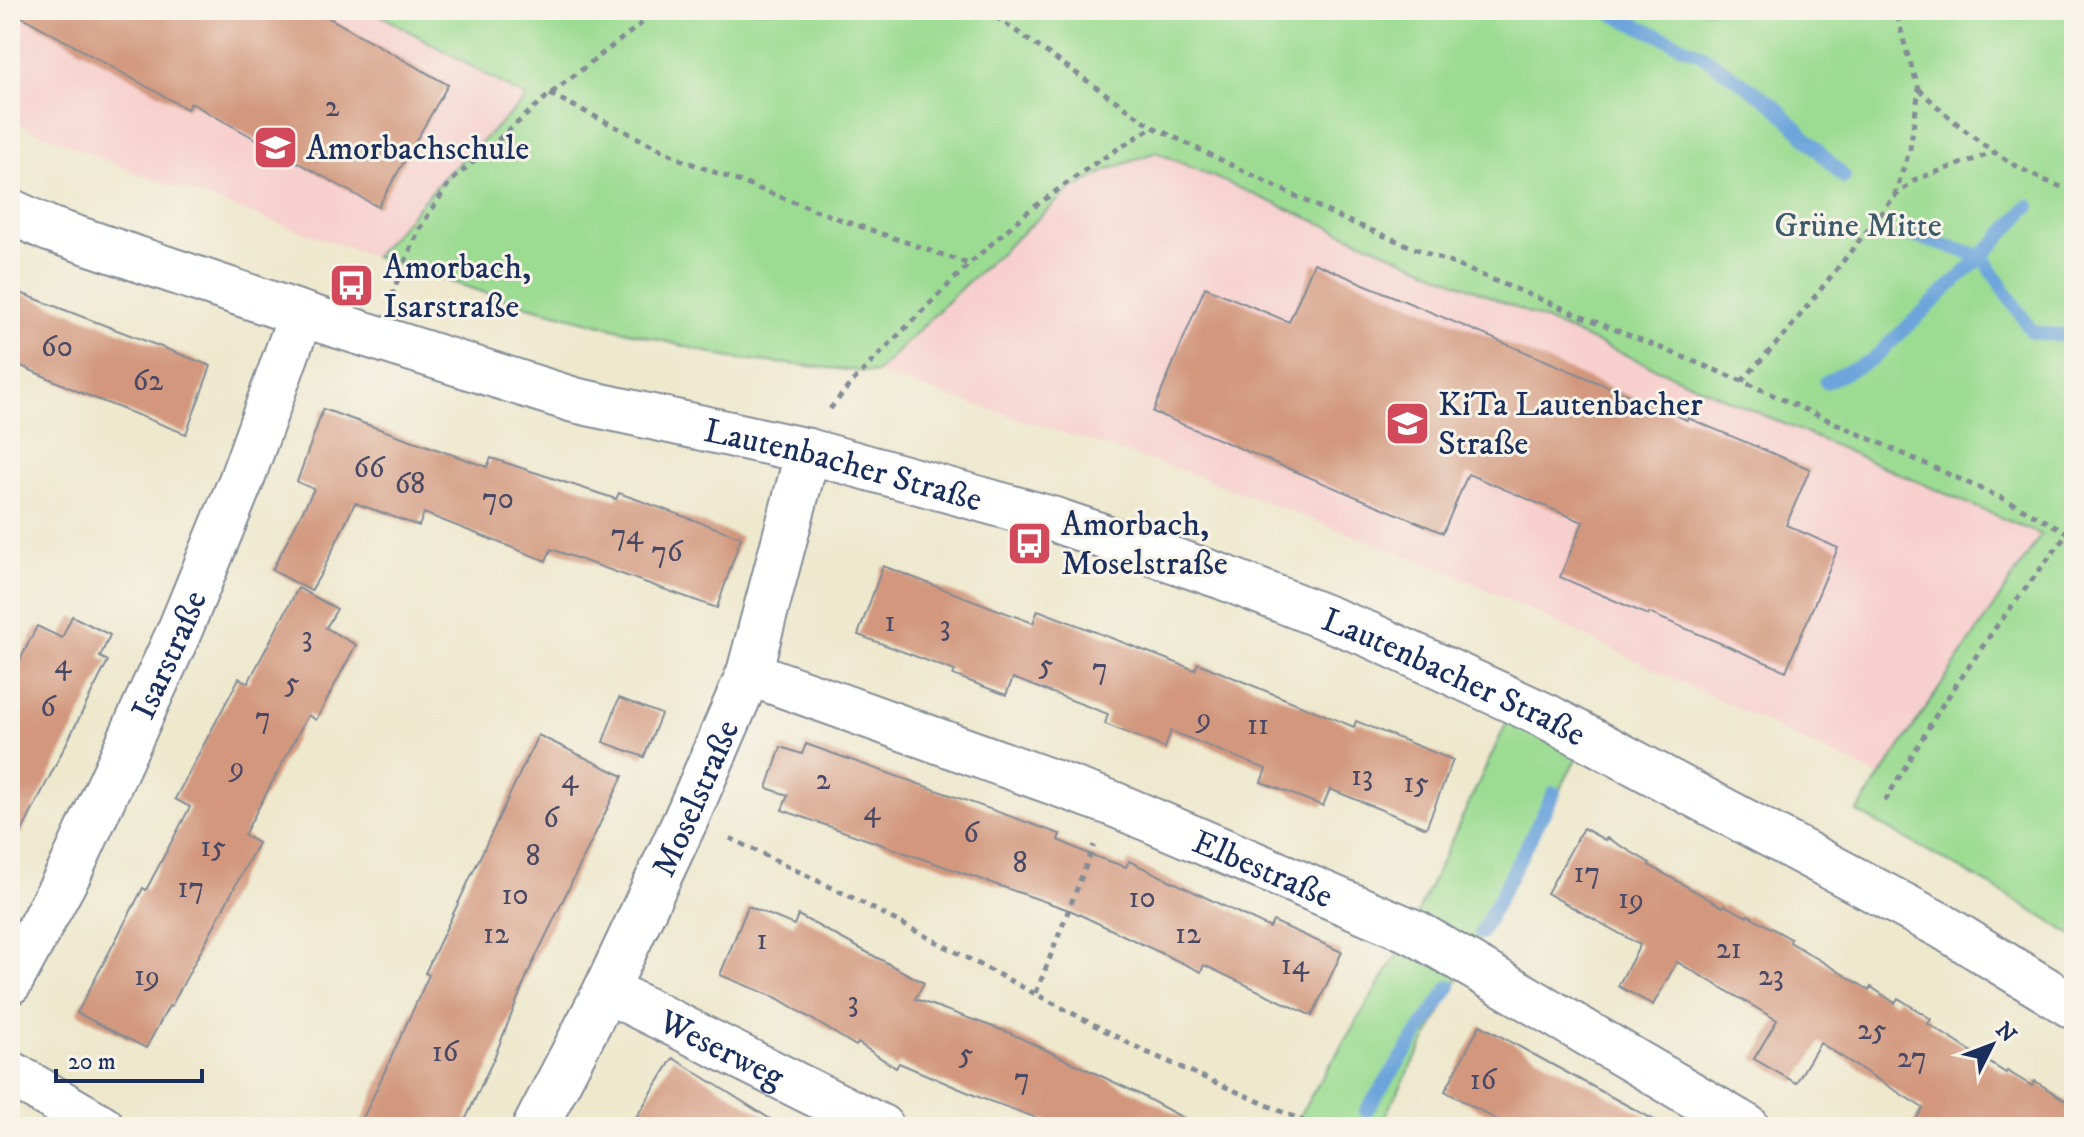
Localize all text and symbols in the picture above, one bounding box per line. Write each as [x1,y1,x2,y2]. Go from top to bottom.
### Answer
house number: 2 [325,89,340,126]
school or university icon: Amorbachschule [251,123,299,171]
place label: Amorbachschule [306,128,529,170]
park label: Grüne Mitte [1774,205,1942,247]
place label: Amorbach, Isarstraße [383,247,531,328]
bus stop icon: Amorbach, Isarstraße [328,262,376,310]
house number: 60 [41,329,73,366]
house number: 62 [133,363,163,400]
place label: KiTa Lautenbacher Straße [1438,384,1703,465]
school or university icon: KiTa Lautenbacher Straße [1383,399,1431,447]
street label: Lautenbacher Straße [700,410,987,522]
house number: 66 [353,450,386,487]
house number: 68 [395,466,425,503]
house number: 70 [482,481,514,518]
place label: Amorbach, Moselstraße [1061,504,1228,585]
house number: 74 [611,517,644,554]
bus stop icon: Amorbach, Moselstraße [1006,519,1054,567]
house number: 76 [651,534,684,571]
street label: Isarstraße [123,585,217,726]
street label: Lautenbacher Straße [1316,599,1592,756]
house number: 1 [884,604,896,641]
house number: 3 [939,608,951,645]
house number: 3 [301,619,313,656]
house number: 4 [54,646,72,683]
house number: 5 [1039,647,1054,684]
house number: 7 [1092,651,1108,688]
house number: 5 [285,665,300,702]
house number: 6 [40,689,57,726]
house number: 7 [255,700,271,737]
house number: 9 [1195,700,1211,737]
house number: 11 [1247,707,1269,744]
street label: Moselstraße [643,714,749,884]
house number: 9 [228,749,244,786]
house number: 13 [1351,758,1373,795]
house number: 4 [561,761,579,798]
house number: 2 [816,762,831,799]
house number: 15 [1403,765,1429,802]
house number: 4 [863,793,881,830]
house number: 6 [543,800,560,837]
house number: 6 [963,815,980,852]
street label: Elbestraße [1186,821,1339,918]
house number: 15 [200,829,226,866]
house number: 8 [525,838,541,875]
house number: 8 [1012,845,1028,882]
house number: 17 [1574,855,1600,892]
house number: 17 [178,870,204,907]
house number: 10 [501,877,529,914]
house number: 10 [1128,880,1156,917]
house number: 19 [1618,881,1644,918]
house number: 12 [483,916,509,953]
house number: 12 [1175,916,1201,953]
house number: 1 [756,922,768,959]
house number: 21 [1716,931,1742,968]
house number: 14 [1281,947,1310,984]
house number: 19 [134,958,160,995]
house number: 23 [1758,958,1784,995]
house number: 3 [847,984,859,1021]
street label: Weserweg [651,1001,791,1099]
north arrow [1952,1005,2032,1085]
house number: 25 [1857,1012,1887,1049]
text: N [1990,1017,2022,1048]
scale bar [56,1033,202,1083]
house number: 16 [432,1034,460,1071]
house number: 5 [959,1036,974,1073]
house number: 27 [1897,1040,1927,1077]
text: 20 m [68,1047,116,1077]
house number: 7 [1014,1061,1030,1098]
house number: 16 [1470,1062,1498,1099]

